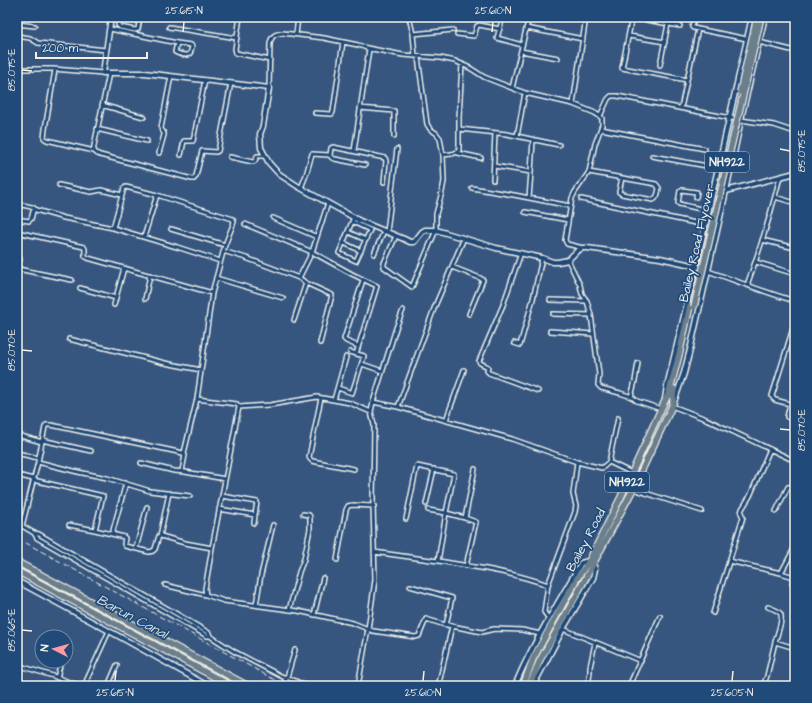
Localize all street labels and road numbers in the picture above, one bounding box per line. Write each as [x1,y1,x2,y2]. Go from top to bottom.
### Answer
road number: NH922 [705,152,749,172]
street label: Bailey Road Flyover [675,182,720,304]
road number: NH922 [605,472,649,492]
street label: Bailey Road [562,505,611,575]

